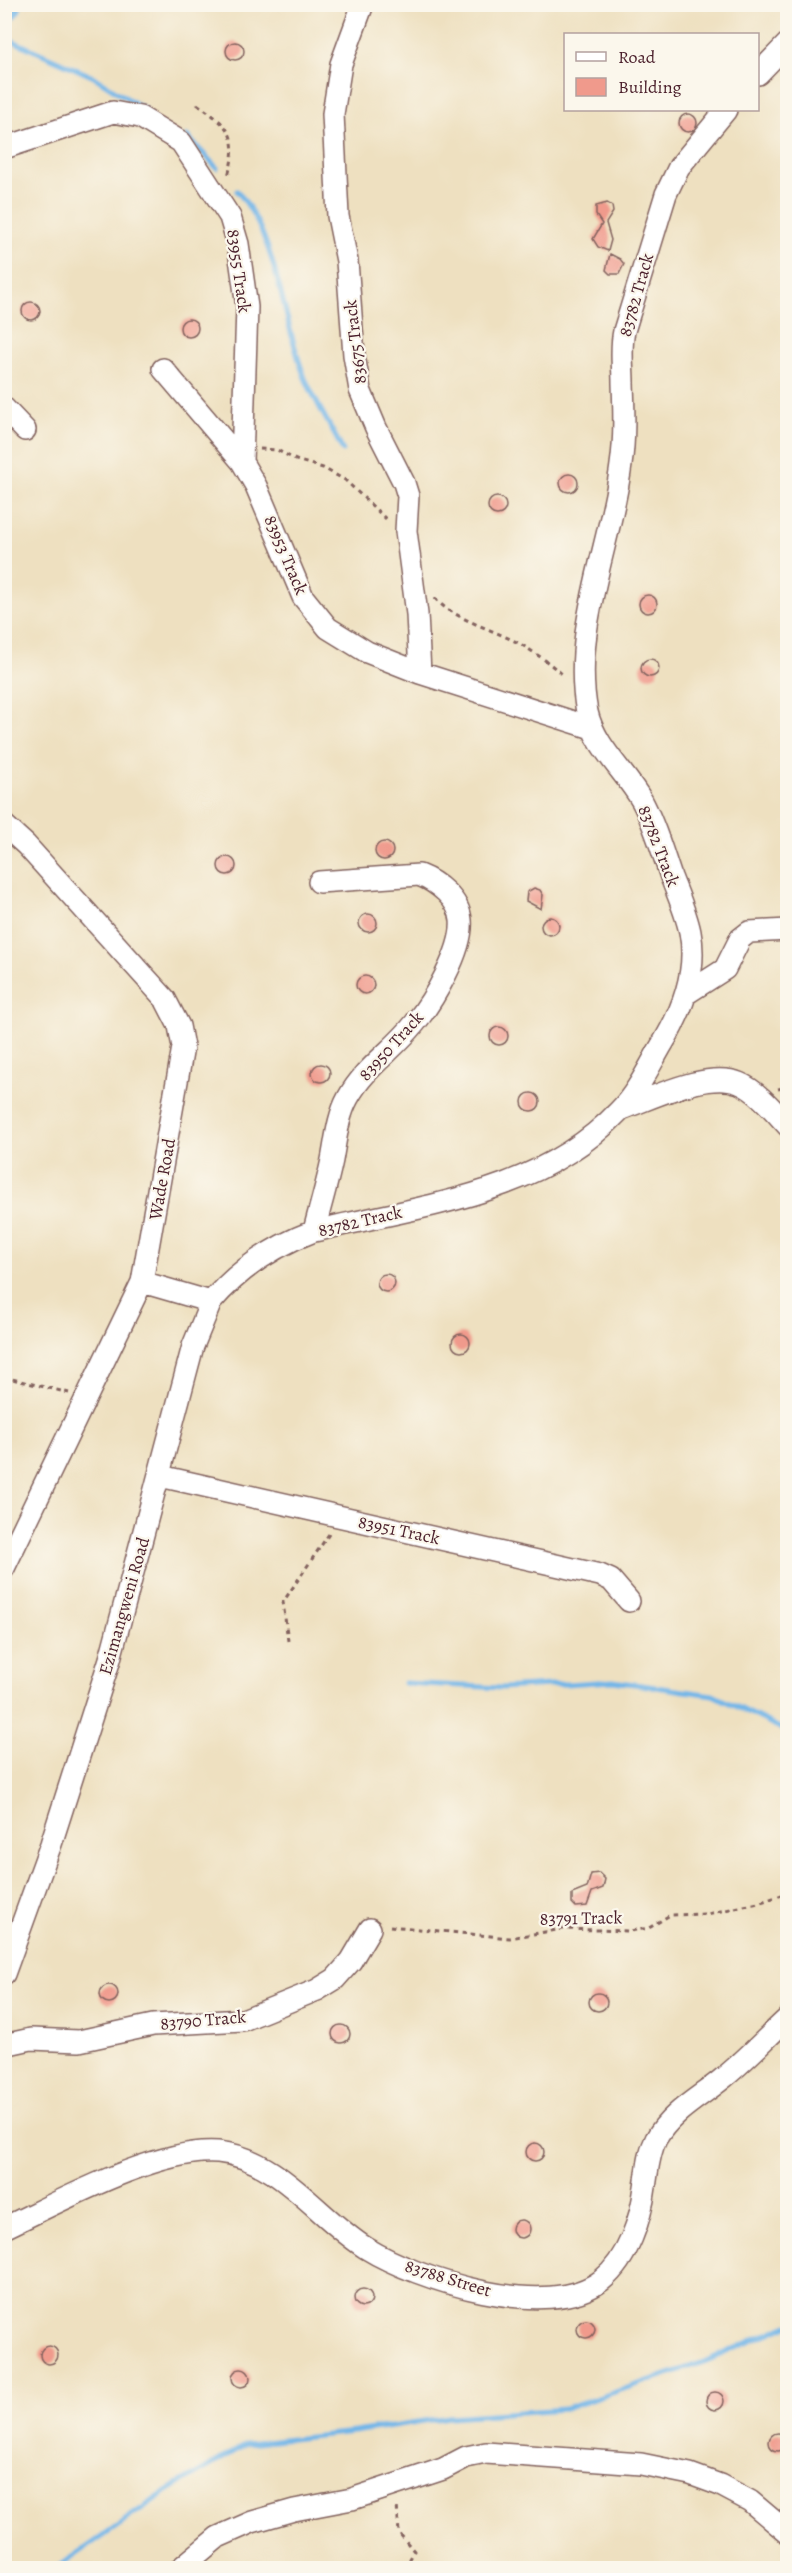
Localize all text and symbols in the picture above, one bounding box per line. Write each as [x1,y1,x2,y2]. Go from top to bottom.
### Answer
legend [564,33,759,111]
text: Road [618,45,656,69]
text: Building [618,75,682,99]
street label: 83955 Track [221,228,257,315]
street label: 83782 Track [613,251,659,339]
street label: 83675 Track [338,299,372,385]
street label: 83953 Track [259,512,314,598]
street label: 83782 Track [632,802,686,890]
street label: 83950 Track [353,1006,429,1086]
street label: Wade Road [143,1136,181,1223]
street label: 83782 Track [316,1200,404,1242]
street label: 83951 Track [356,1510,442,1550]
street label: Ezimangweni Road [93,1534,155,1678]
street label: 83791 Track [539,1905,623,1931]
street label: 83790 Track [159,2004,247,2036]
street label: 83788 Street [402,2254,494,2303]

